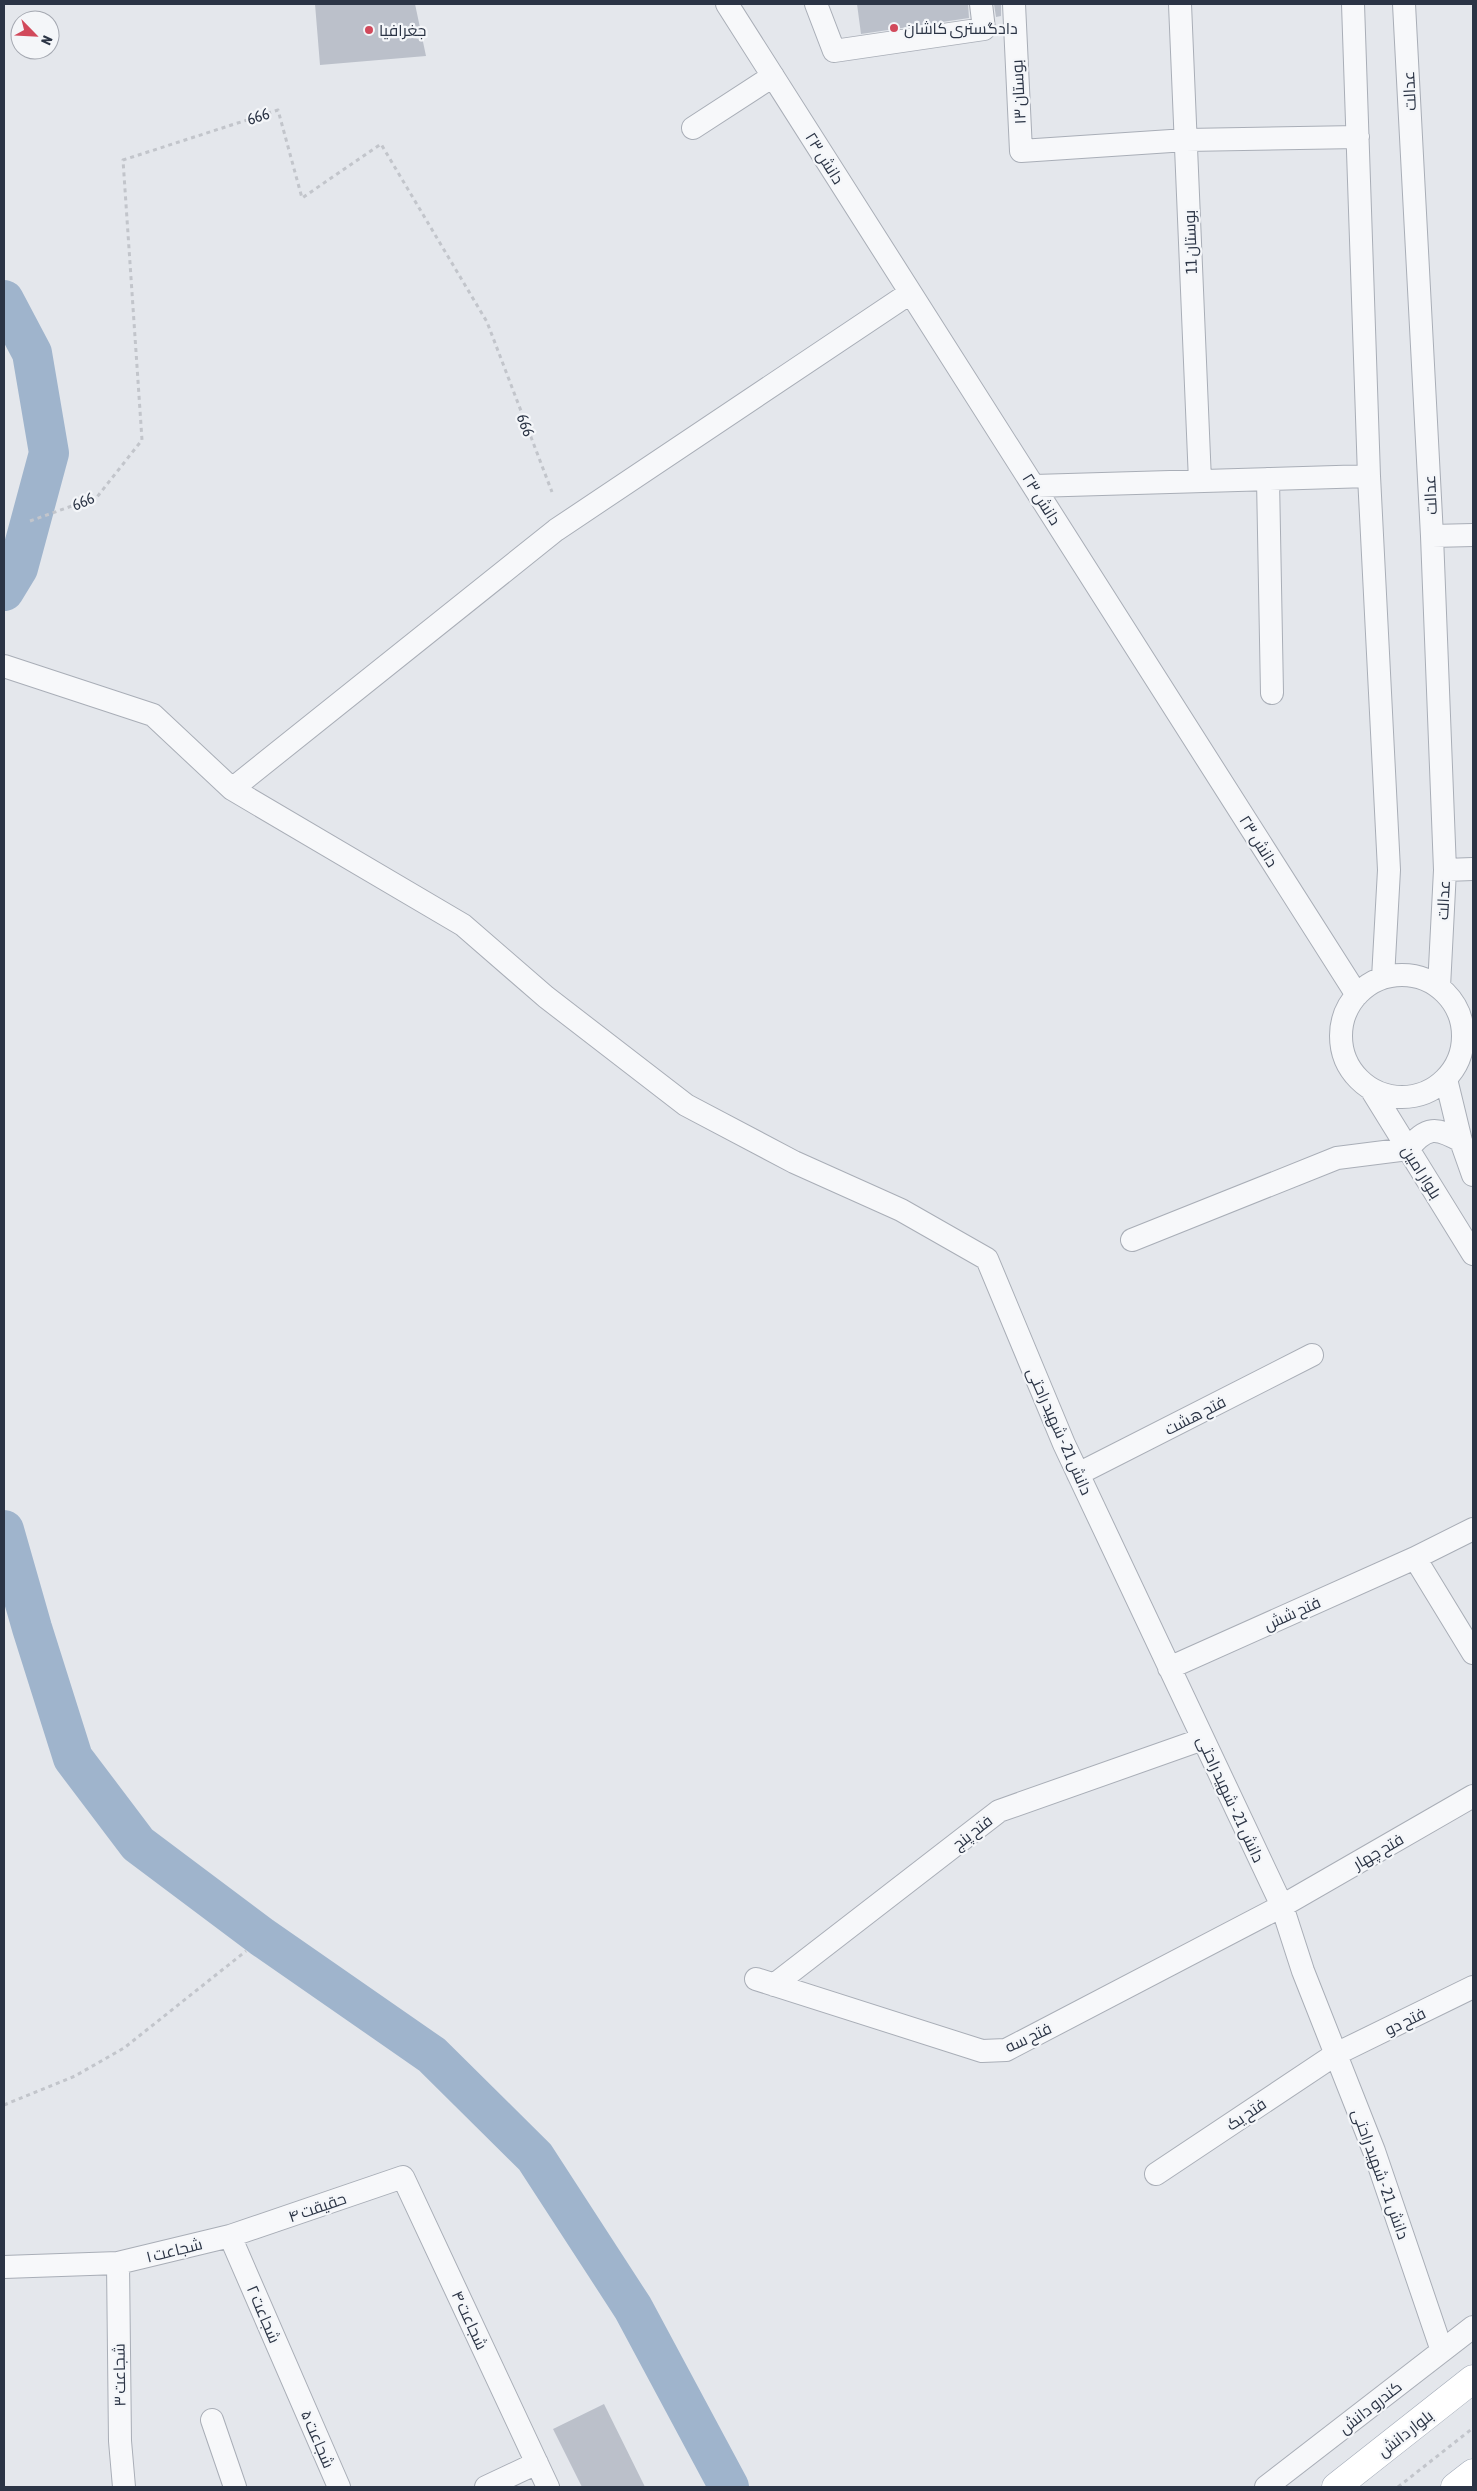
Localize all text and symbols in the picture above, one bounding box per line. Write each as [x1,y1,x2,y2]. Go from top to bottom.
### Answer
north arrow [10,10,60,60]
place label: دادگستری کاشان [904,19,1018,39]
place label: جغرافیا [379,21,426,40]
marker: دادگستری کاشان [888,22,900,34]
marker: جغرافیا [363,24,375,36]
text: N [38,33,56,47]
street label: بوستان ۱۳ [1007,59,1031,125]
street label: عدالت [1399,71,1419,111]
street label: 666 [244,104,272,128]
street label: دانش ۲۳ [800,129,848,188]
street label: بوستان 11 [1180,210,1202,274]
street label: 666 [514,411,538,439]
street label: دانش ۲۳ [1017,470,1065,529]
street label: عدالت [1420,475,1440,515]
street label: 666 [69,488,97,514]
street label: دانش ۲۳ [1234,812,1282,871]
street label: عدالت [1433,880,1453,920]
street label: بلوار امین [1397,1142,1445,1203]
street label: دانش 21 - شهید راحتی [1022,1365,1096,1498]
street label: فتح هشت [1161,1392,1230,1441]
street label: فتح شش [1261,1593,1324,1636]
street label: دانش 21 - شهید راحتی [1192,1733,1268,1866]
street label: فتح پنج [948,1811,997,1856]
street label: فتح چهار [1349,1829,1408,1876]
street label: فتح دو [1382,2003,1430,2041]
street label: فتح سه [1002,2018,1055,2058]
street label: فتح یک [1223,2094,1271,2136]
street label: دانش 21 - شهید راحتی [1347,2106,1413,2242]
street label: حقیقت ۴ [286,2189,349,2226]
street label: شجاعت ۱ [144,2234,204,2267]
street label: شجاعت ۲ [243,2283,284,2346]
street label: شجاعت ۴ [448,2288,491,2353]
street label: شجاعت ۳ [109,2343,130,2407]
street label: کندرو دانش [1335,2377,1406,2439]
street label: بلوار دانش [1374,2406,1438,2462]
street label: شجاعت ۵ [297,2407,338,2471]

